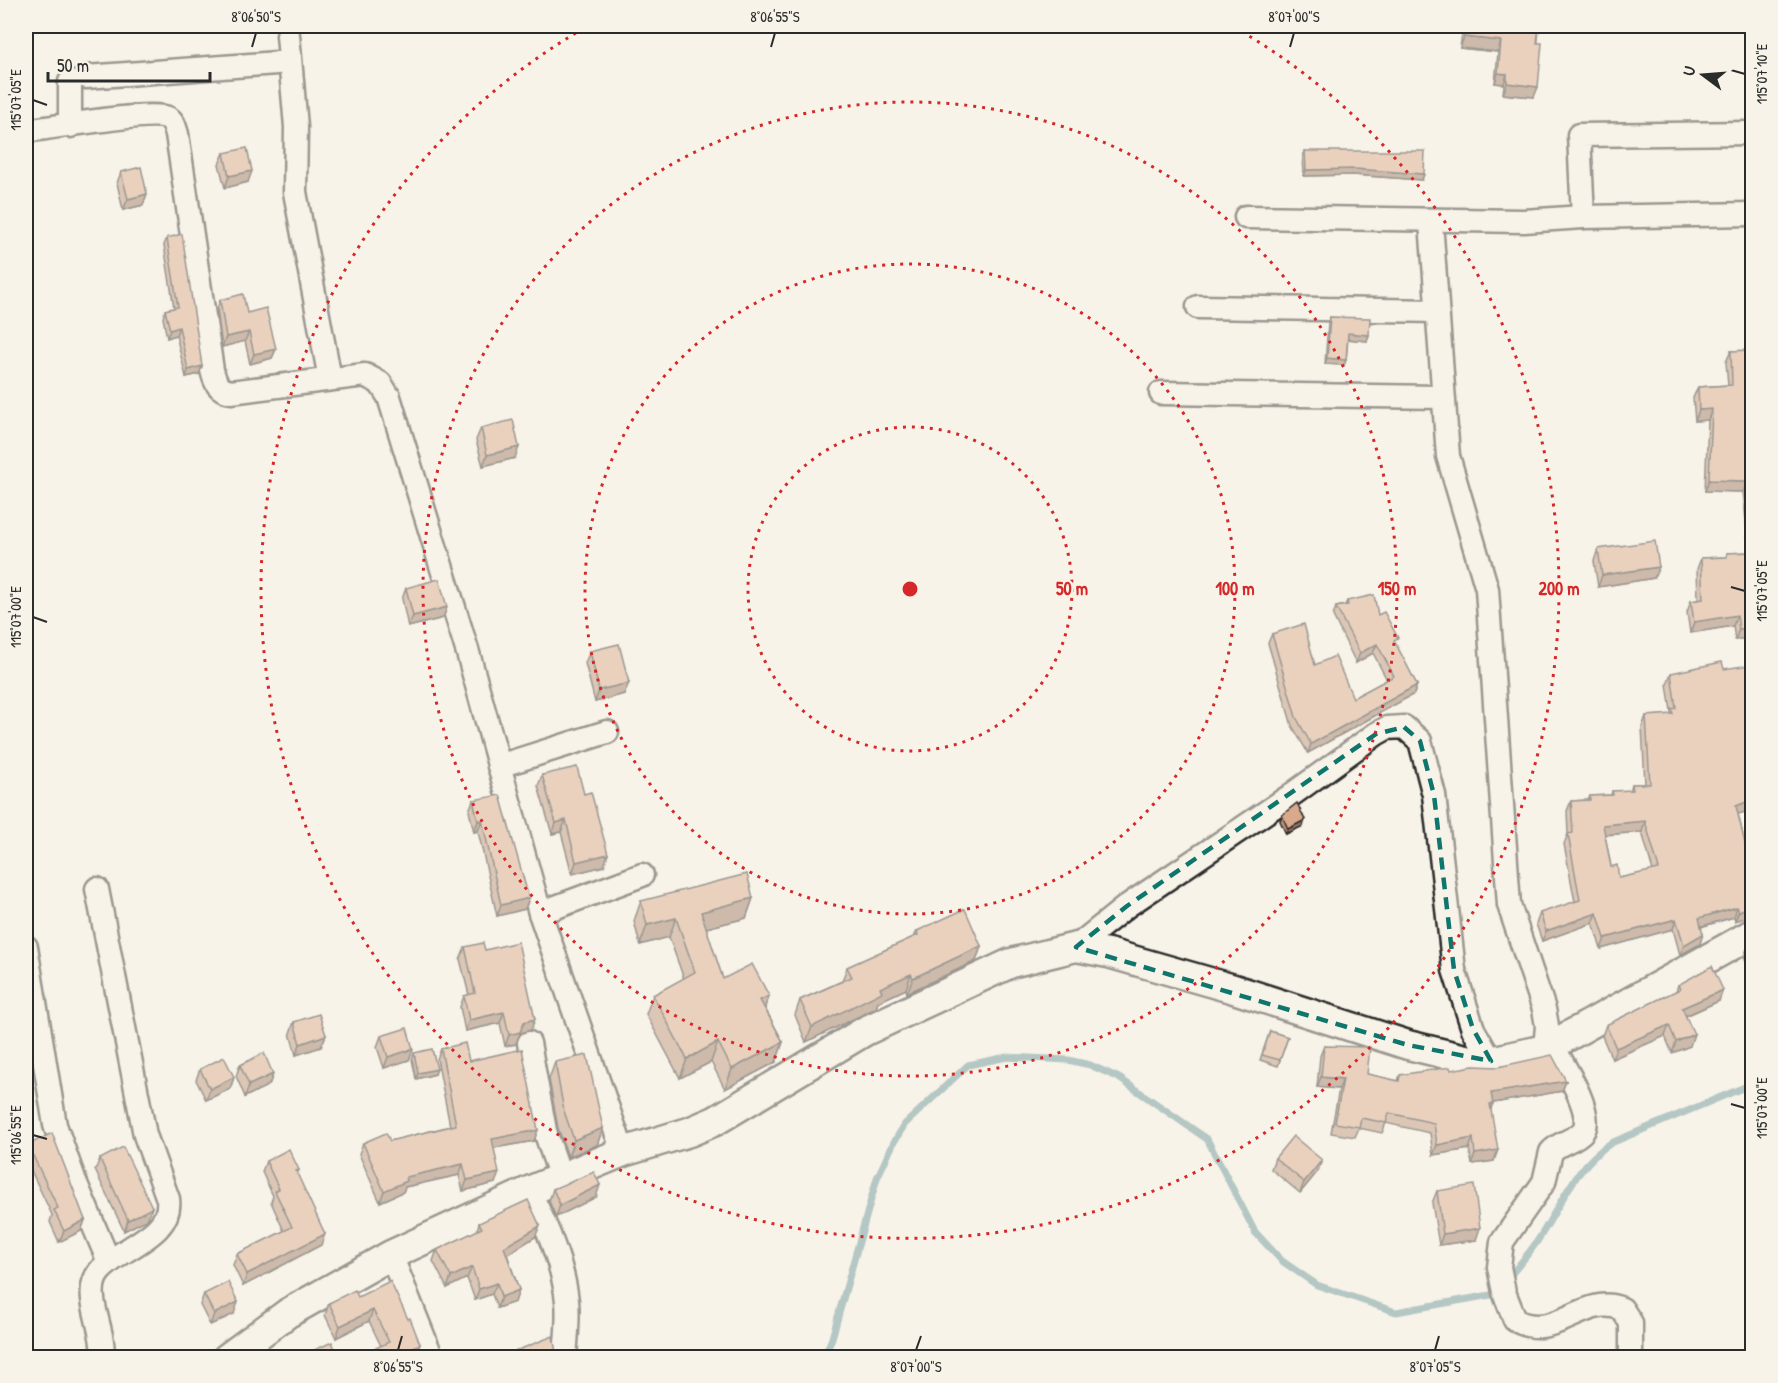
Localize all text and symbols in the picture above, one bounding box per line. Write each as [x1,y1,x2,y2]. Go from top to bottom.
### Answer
text: 8°06'50"S [231,6,281,27]
text: 8°06'55"S [750,6,800,27]
text: 8°07'00"S [1268,6,1320,27]
text: 115°07'10"E [1751,43,1772,104]
scale bar [48,45,210,83]
north arrow [1673,45,1733,105]
text: 50 m [57,53,89,78]
text: U [1677,63,1700,78]
text: 115°07'05"E [5,69,26,131]
text: 115°07'05"E [1751,560,1772,622]
text: 50 m [1056,576,1088,601]
text: 100 m [1215,576,1255,601]
text: 150 m [1378,576,1416,601]
text: 200 m [1539,576,1579,601]
centre of rings [900,579,920,599]
text: 115°07'00"E [5,586,26,648]
text: 115°07'00"E [1751,1077,1772,1139]
text: 115°06'55"E [5,1105,26,1165]
text: 8°06'55"S [373,1356,423,1377]
text: 8°07'00"S [890,1356,942,1377]
text: 8°07'05"S [1409,1356,1461,1377]

